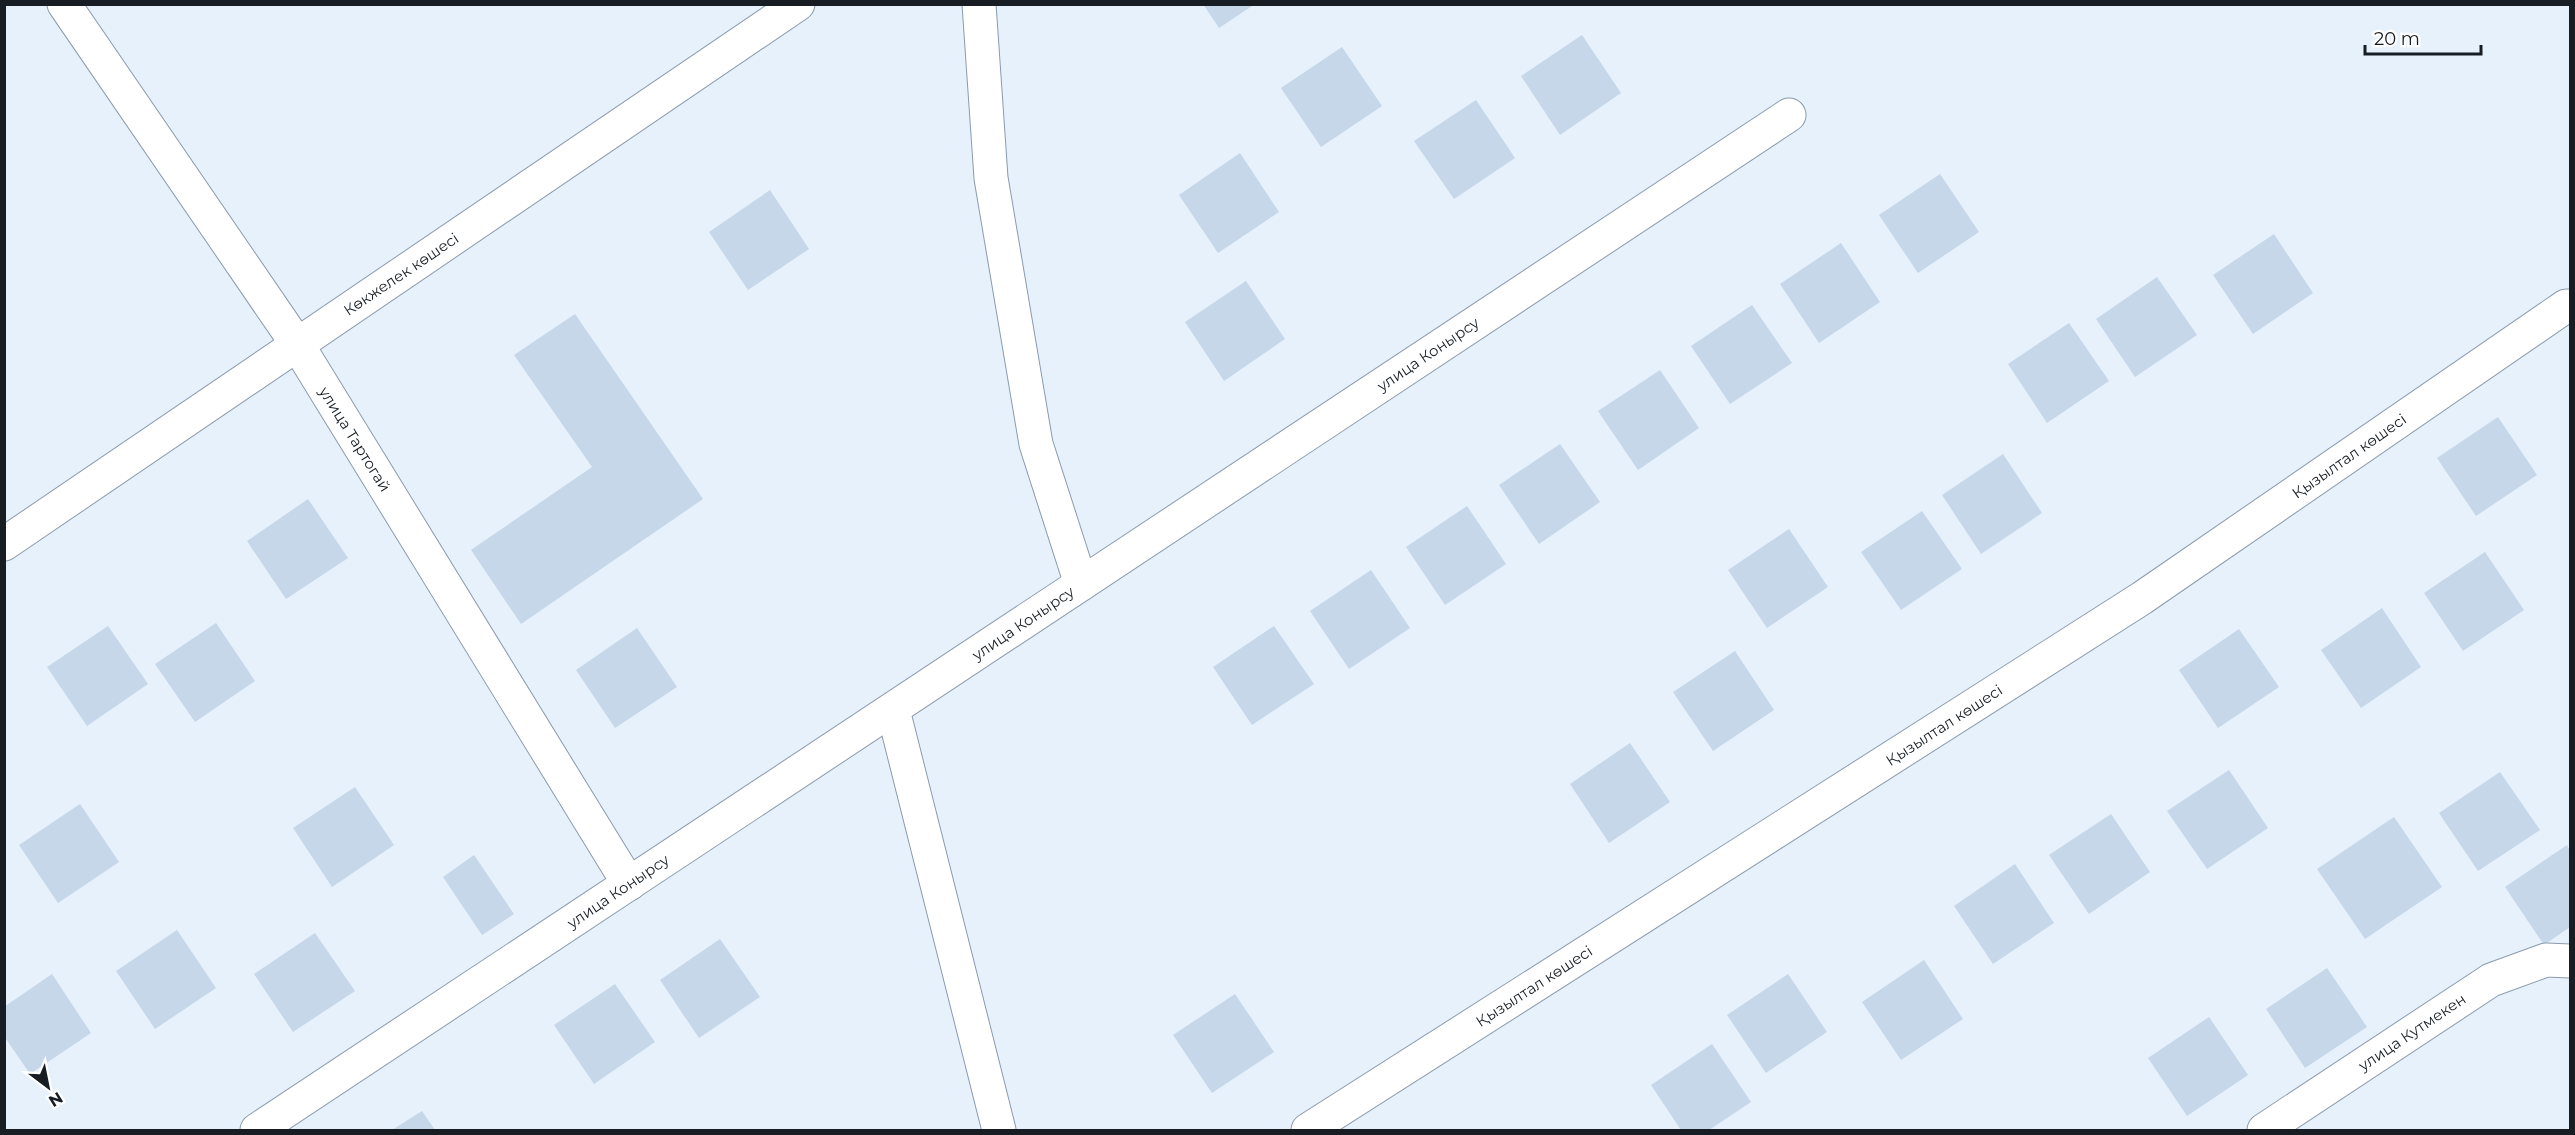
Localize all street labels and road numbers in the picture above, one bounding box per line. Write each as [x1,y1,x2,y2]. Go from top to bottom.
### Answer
street label: Көкжелек көшесі [340,228,462,320]
street label: улица Конырсу [1372,312,1483,396]
street label: улица Тартогай [315,382,395,495]
street label: Қызылтал көшесі [2288,409,2410,503]
street label: улица Конырсу [967,581,1078,665]
street label: Қызылтал көшесі [1882,680,2006,770]
street label: улица Конырсу [562,849,673,933]
street label: Қызылтал көшесі [1472,941,1596,1031]
street label: улица Кутмекен [2354,989,2469,1075]

